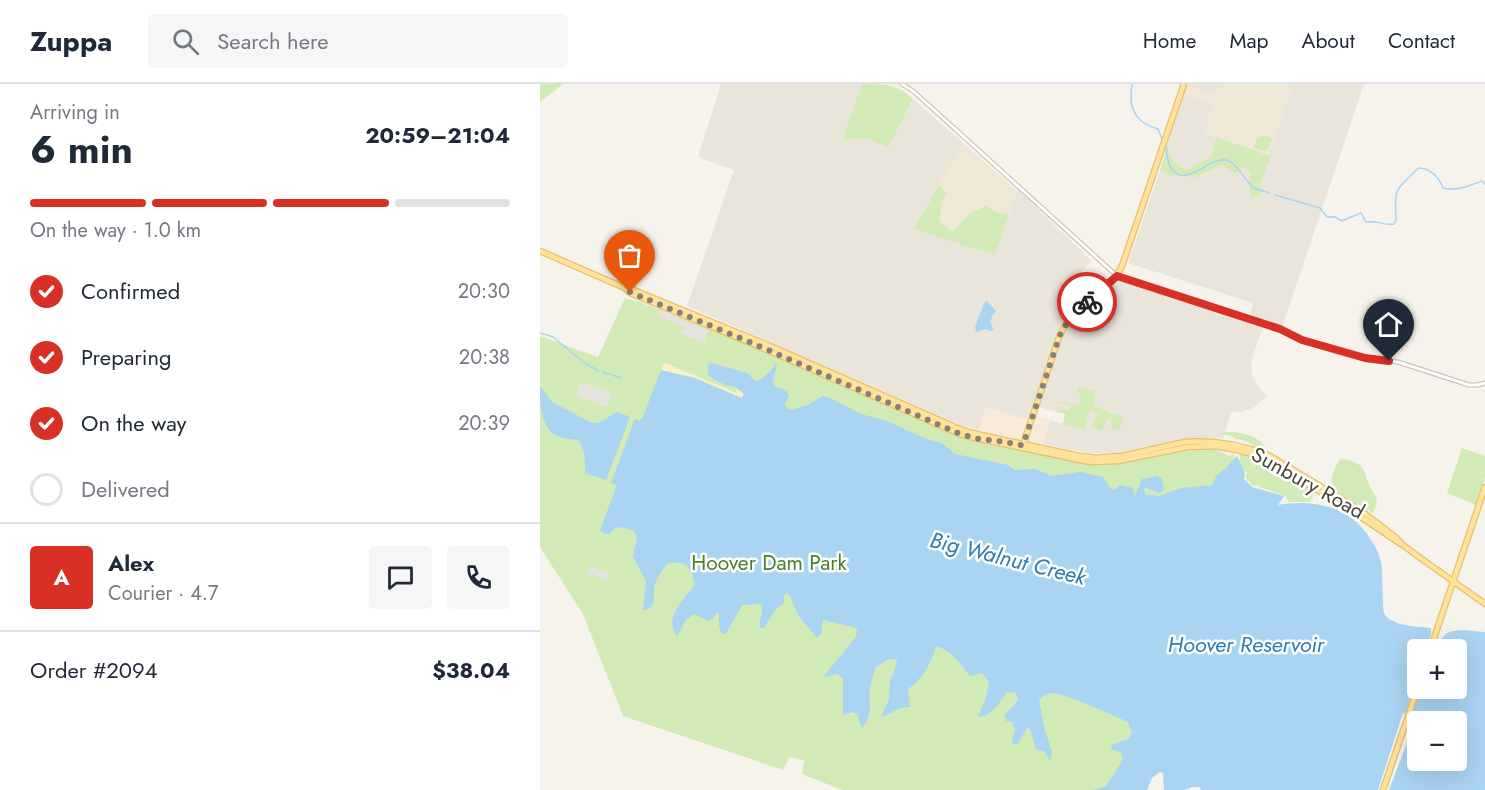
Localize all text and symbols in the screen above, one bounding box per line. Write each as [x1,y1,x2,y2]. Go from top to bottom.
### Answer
search box [148,14,568,68]
text: Zuppa [30,21,112,62]
icon: search [169,25,202,58]
text: Search here [217,25,329,57]
text: Home [1143,26,1196,56]
text: Map [1229,26,1269,56]
text: About [1302,26,1355,56]
text: Contact [1388,26,1455,56]
text: Arriving in [30,98,120,127]
text: 20:59–21:04 [365,119,510,151]
text: 6 min [30,121,133,178]
text: On the way · 1.0 km [30,216,201,245]
pin [604,230,655,292]
icon: bag [613,239,646,272]
courier [1057,272,1117,332]
icon: check [30,275,63,308]
text: Confirmed [81,275,180,307]
text: 20:30 [458,277,510,306]
icon: bike [1071,286,1104,319]
pin [1363,299,1414,361]
icon: home [1372,308,1405,341]
icon: check [30,341,63,374]
text: Preparing [81,341,172,373]
text: 20:38 [459,343,510,372]
icon: check [30,407,63,440]
text: On the way [81,407,186,439]
text: 20:39 [458,409,510,438]
street label: Sunbury Road [1246,440,1370,526]
text: Delivered [81,473,170,505]
water label: Big Walnut Creek [927,523,1091,593]
button: chat [369,546,432,609]
button: phone [447,546,510,609]
text: Alex [108,547,154,579]
park label: Hoover Dam Park [691,548,847,578]
text: A [53,561,70,593]
text: Courier · 4.7 [108,579,219,608]
water label: Hoover Reservoir [1168,628,1326,660]
map controls [1407,639,1467,771]
button: + [1407,639,1467,699]
text: Order #2094 [30,654,157,686]
text: $38.04 [432,654,510,686]
button: − [1407,711,1467,771]

